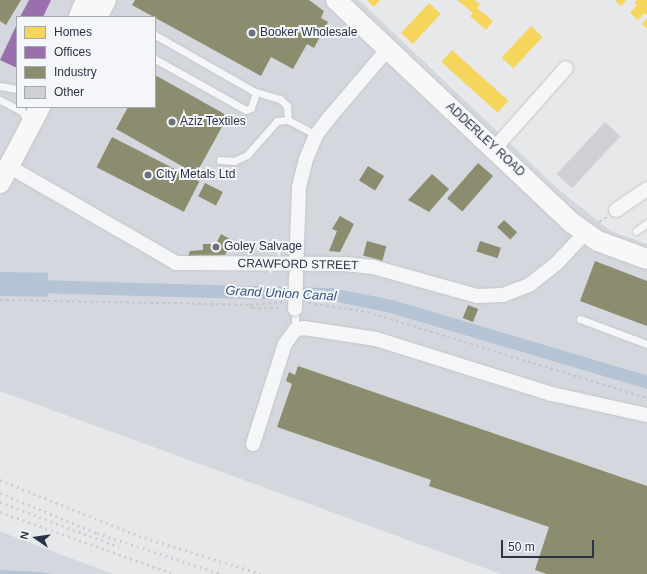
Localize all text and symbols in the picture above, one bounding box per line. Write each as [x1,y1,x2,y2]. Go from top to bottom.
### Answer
legend [16,16,156,108]
text: Homes [54,25,92,39]
place label: Booker Wholesale [260,26,357,40]
marker: Booker Wholesale [247,28,257,38]
text: Offices [54,45,91,59]
text: Industry [54,65,97,79]
text: Other [54,85,84,99]
street label: ADDERLEY ROAD [443,100,527,180]
place label: Aziz Textiles [180,115,246,129]
marker: Aziz Textiles [167,117,177,127]
place label: City Metals Ltd [156,168,235,182]
marker: City Metals Ltd [143,170,153,180]
place label: Goley Salvage [224,240,302,254]
marker: Goley Salvage [211,242,221,252]
street label: CRAWFORD STREET [237,257,359,273]
water label: Grand Union Canal [225,283,337,305]
north arrow [16,518,56,558]
text: N [18,530,31,541]
scale bar [503,532,596,558]
text: 50 m [508,540,535,554]

